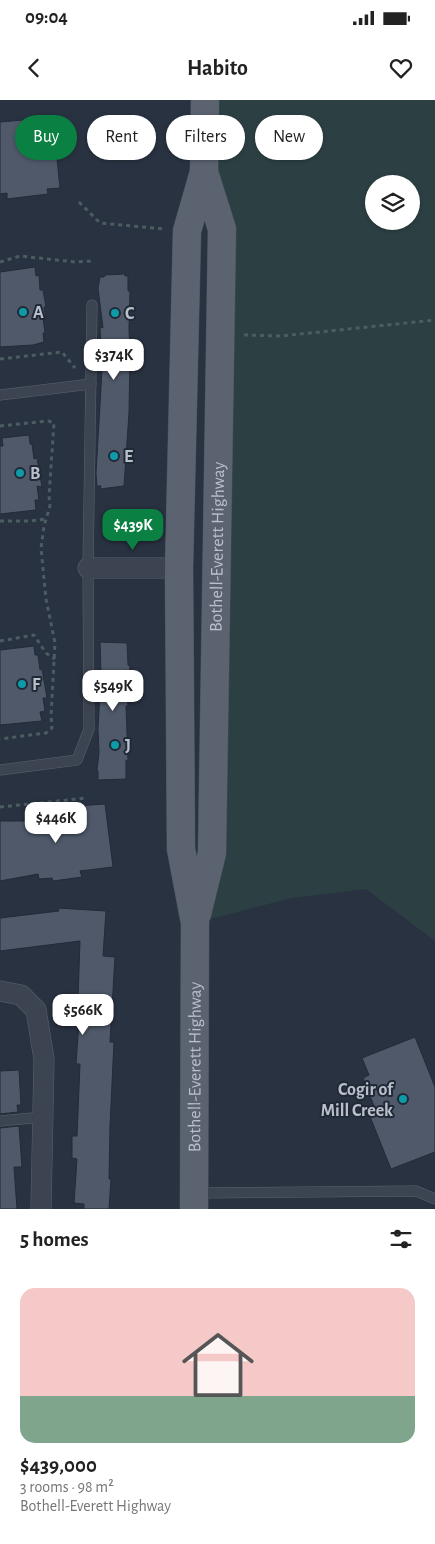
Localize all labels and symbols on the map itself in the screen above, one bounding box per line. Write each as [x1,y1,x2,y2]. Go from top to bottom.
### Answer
place label: A [33,304,44,322]
place label: C [125,305,135,323]
marker: A [17,306,29,318]
marker: C [109,307,121,319]
pin: $374K [79,338,149,381]
place label: E [124,448,133,466]
marker: E [108,450,120,462]
street label: Bothell-Everett Highway [208,461,228,632]
place label: B [30,465,40,483]
marker: B [14,467,26,479]
pin: $439K [98,508,168,551]
pin: $549K [78,670,148,712]
place label: F [32,676,41,694]
marker: F [16,678,28,690]
place label: J [125,737,131,755]
marker: J [109,739,121,751]
pin: $446K [21,802,91,844]
street label: Bothell-Everett Highway [186,982,205,1152]
pin: $566K [48,994,118,1036]
place label: Cogir of Mill Creek [321,1081,395,1120]
marker: Cogir of Mill Creek [397,1093,409,1105]

